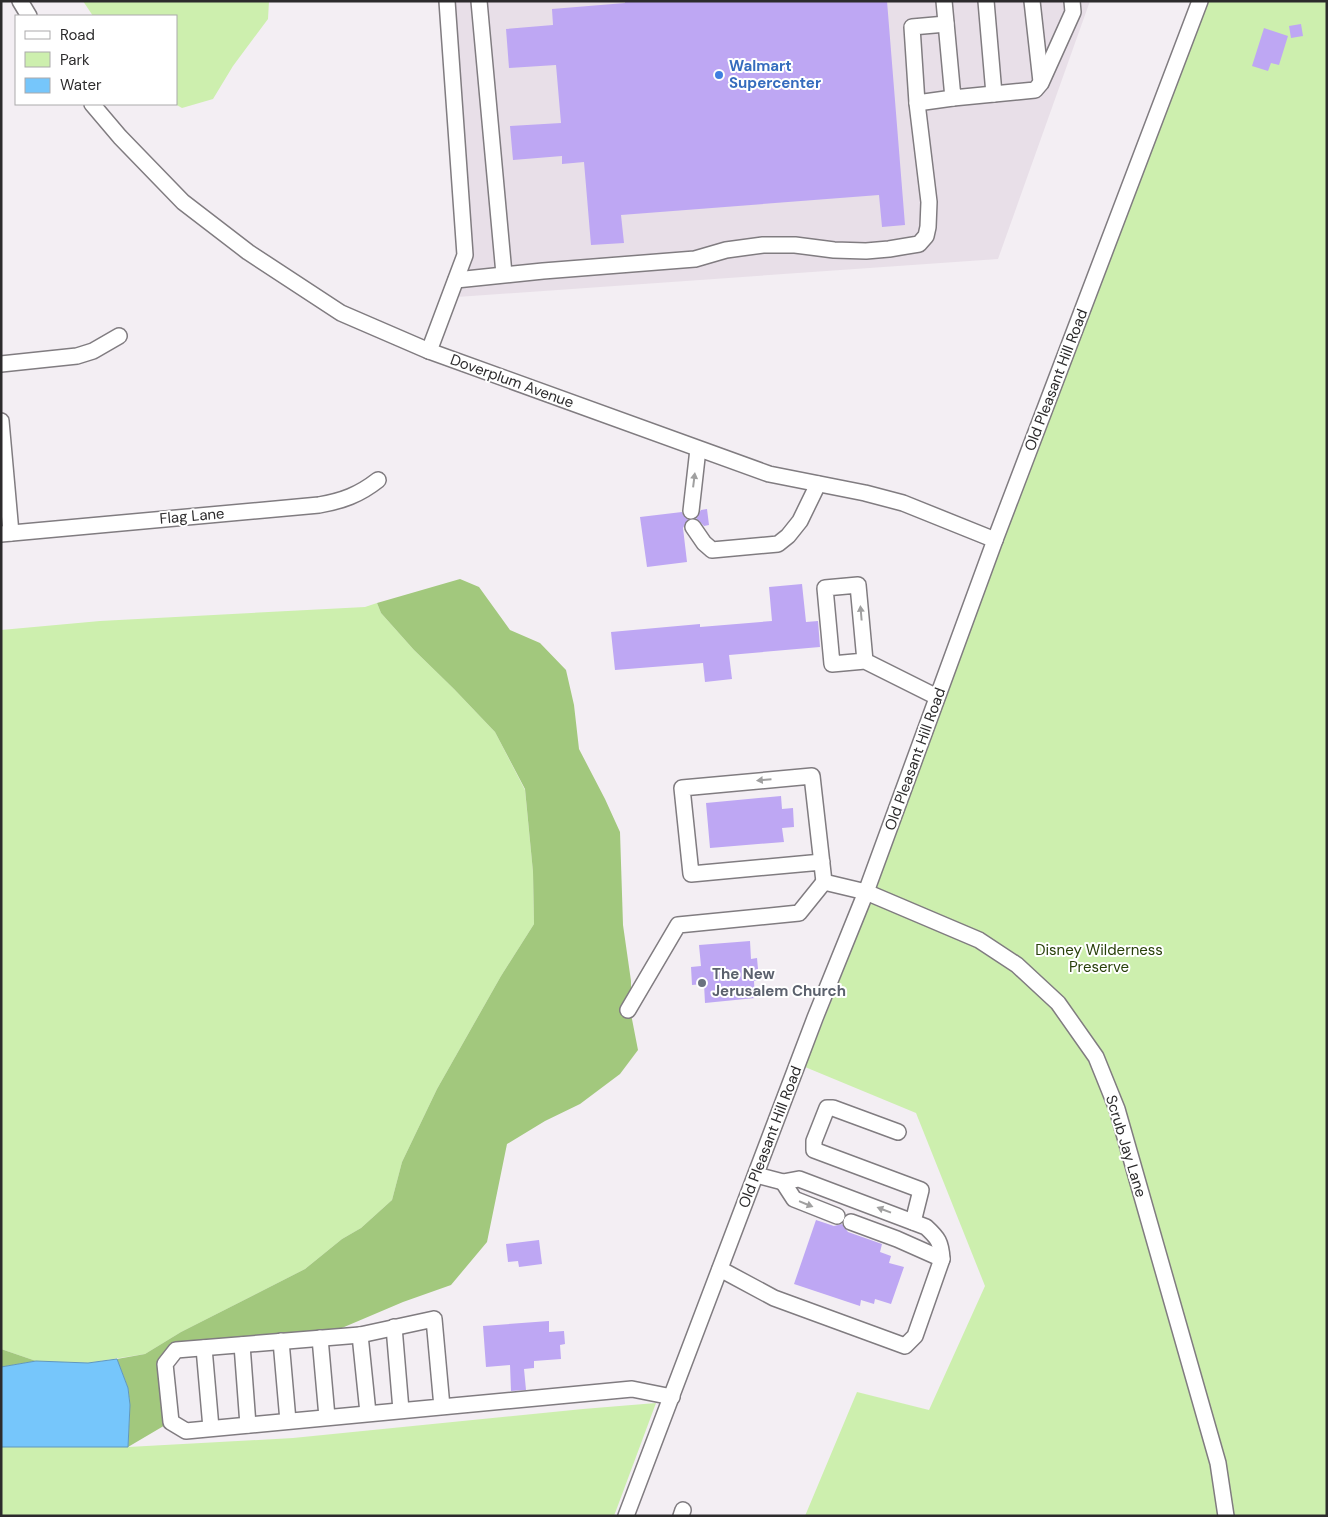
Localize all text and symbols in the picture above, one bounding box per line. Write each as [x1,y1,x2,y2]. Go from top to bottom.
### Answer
legend [15,15,178,105]
text: Road [60,25,95,45]
text: Park [60,50,90,70]
place label: Walmart Supercenter [729,56,821,93]
marker: Walmart Supercenter [713,69,725,81]
text: Water [60,75,102,95]
street label: Old Pleasant Hill Road [1020,306,1092,454]
street label: Doverplum Avenue [447,349,577,413]
one-way arrow [690,471,698,487]
street label: Flag Lane [159,503,225,529]
one-way arrow [857,604,865,620]
street label: Old Pleasant Hill Road [880,685,950,833]
one-way arrow [755,777,771,785]
park label: Disney Wilderness Preserve [1035,940,1163,977]
place label: The New Jerusalem Church [712,964,846,1001]
marker: The New Jerusalem Church [696,977,708,989]
street label: Old Pleasant Hill Road [734,1063,806,1211]
street label: Scrub Jay Lane [1101,1092,1151,1200]
one-way arrow [799,1201,814,1208]
one-way arrow [876,1206,891,1214]

